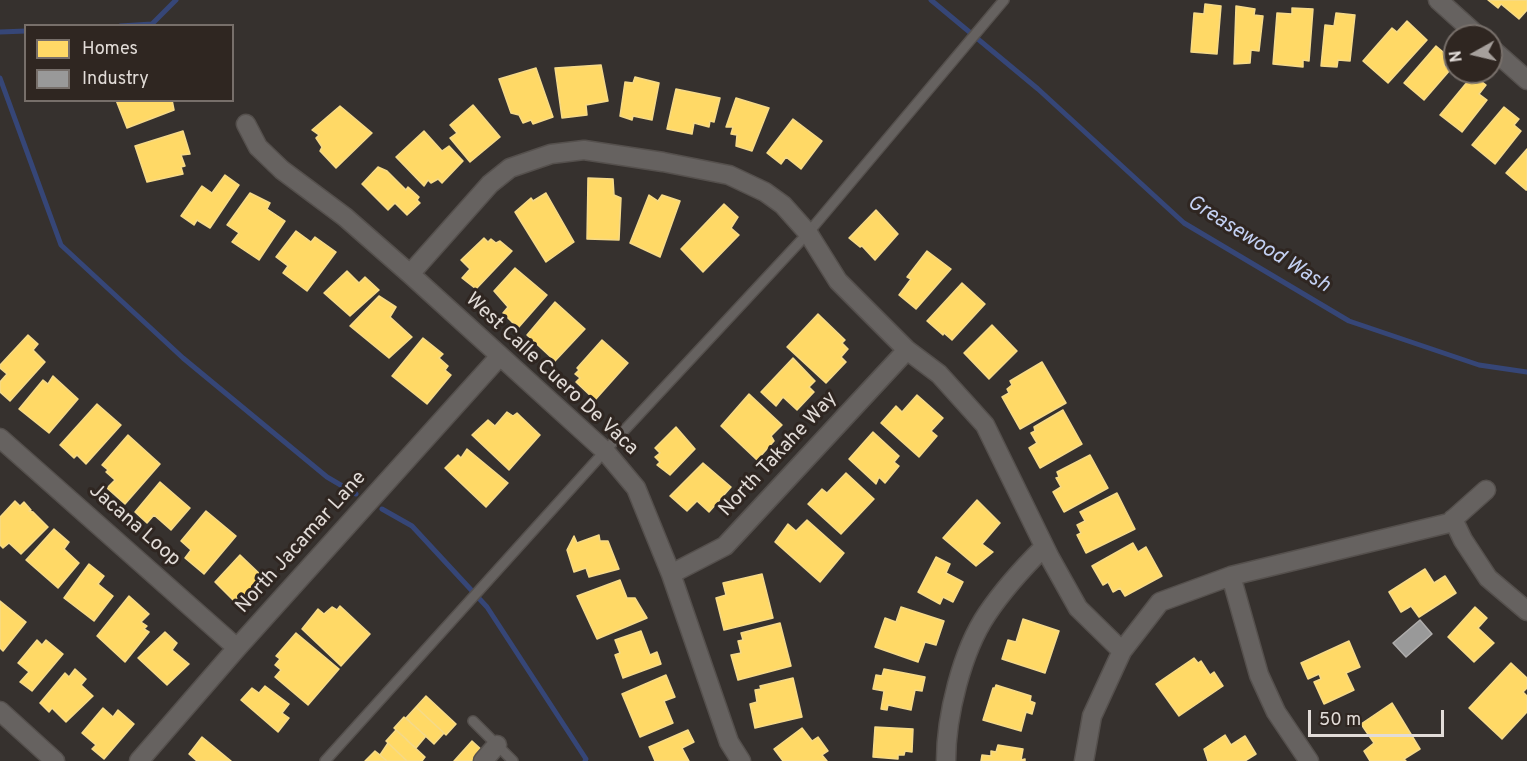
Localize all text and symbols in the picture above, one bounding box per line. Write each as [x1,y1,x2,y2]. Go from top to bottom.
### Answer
legend [24,24,234,102]
north arrow [1443,24,1503,84]
text: Homes [82,38,138,61]
text: N [1446,49,1468,63]
text: Industry [82,68,149,91]
water label: Greasewood Wash [1182,191,1334,299]
street label: West Calle Cuero De Vaca [460,289,642,461]
street label: North Takahe Way [715,387,843,523]
street label: North Jacamar Lane [232,467,372,619]
street label: Jacana Loop [83,480,185,572]
scale bar [1311,698,1448,736]
text: 50 m [1319,709,1361,732]

